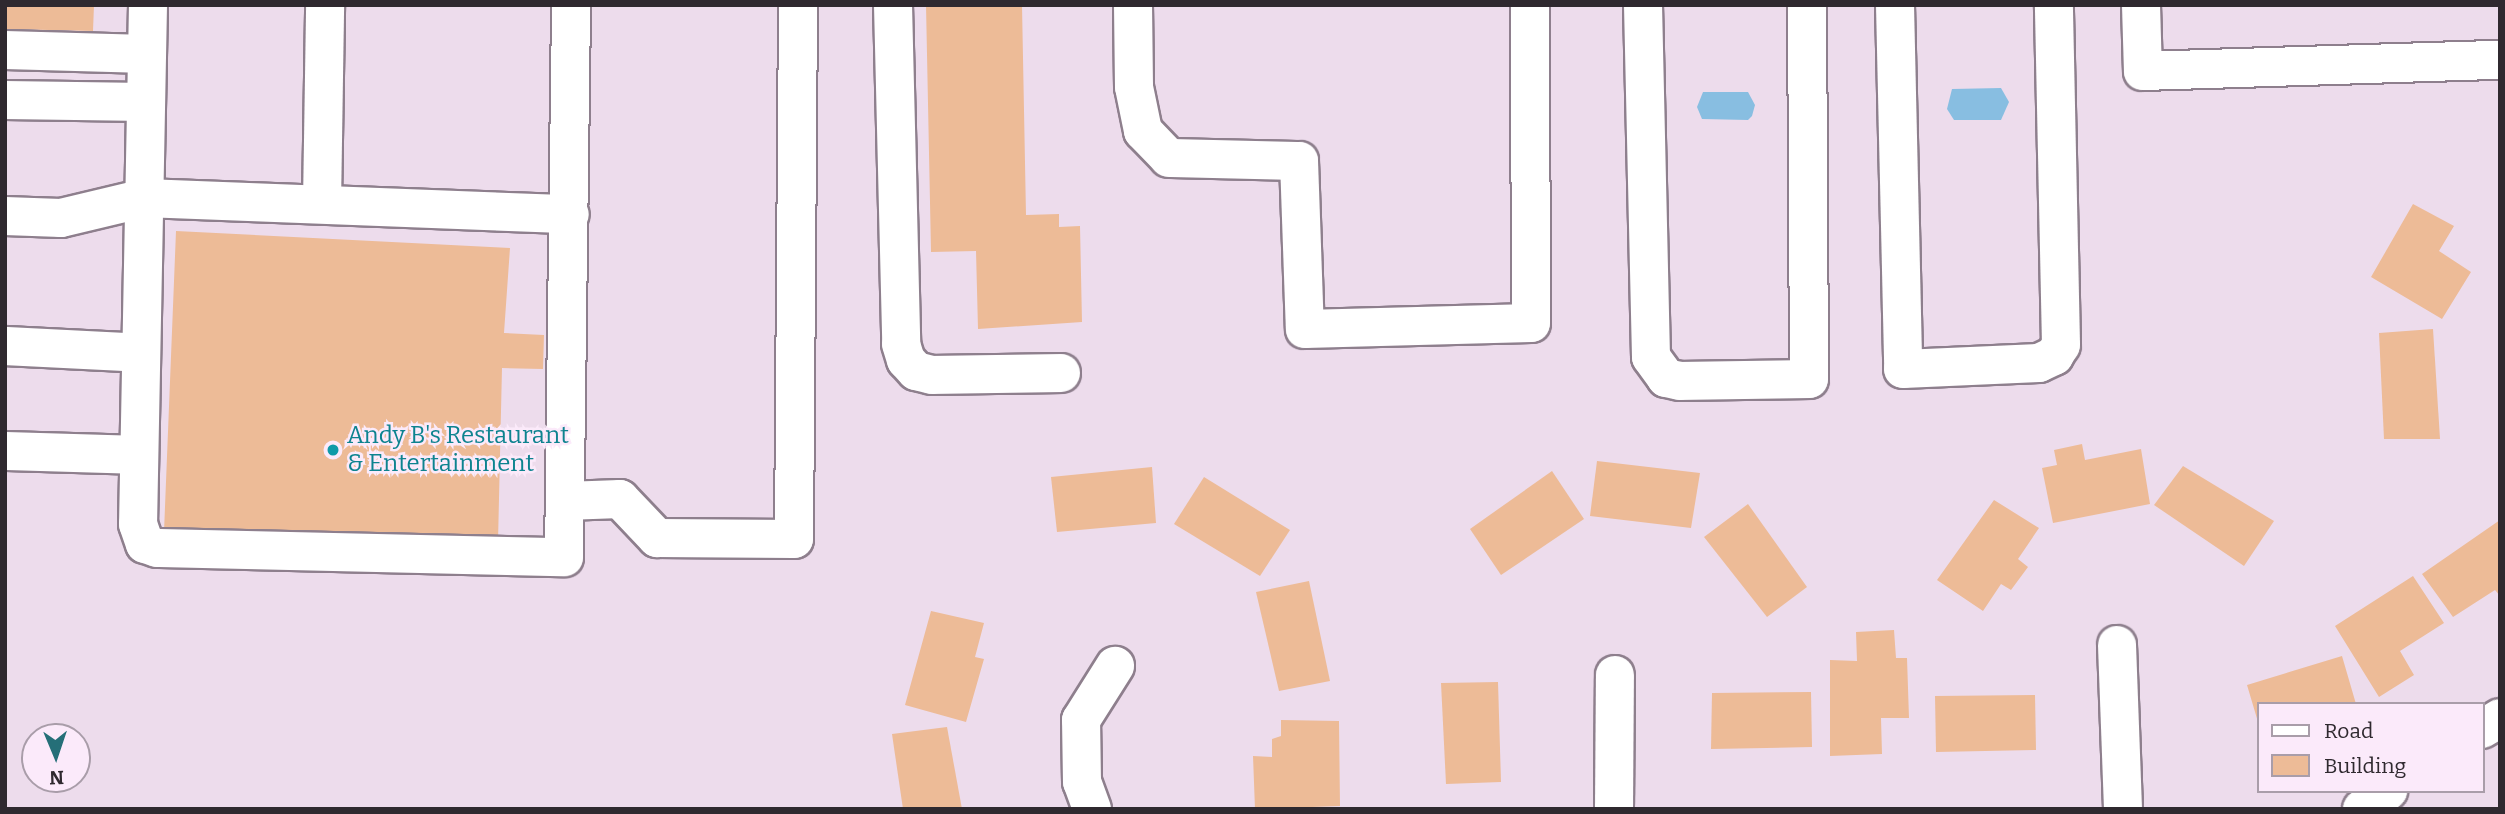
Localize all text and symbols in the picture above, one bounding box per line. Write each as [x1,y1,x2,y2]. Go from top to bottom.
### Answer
place label: Andy B's Restaurant & Entertainment [347,422,569,478]
marker: Andy B's Restaurant & Entertainment [325,442,341,458]
legend [2256,702,2484,793]
text: Road [2324,718,2373,744]
north arrow [21,723,91,793]
text: Building [2324,753,2406,779]
text: N [49,766,64,789]

